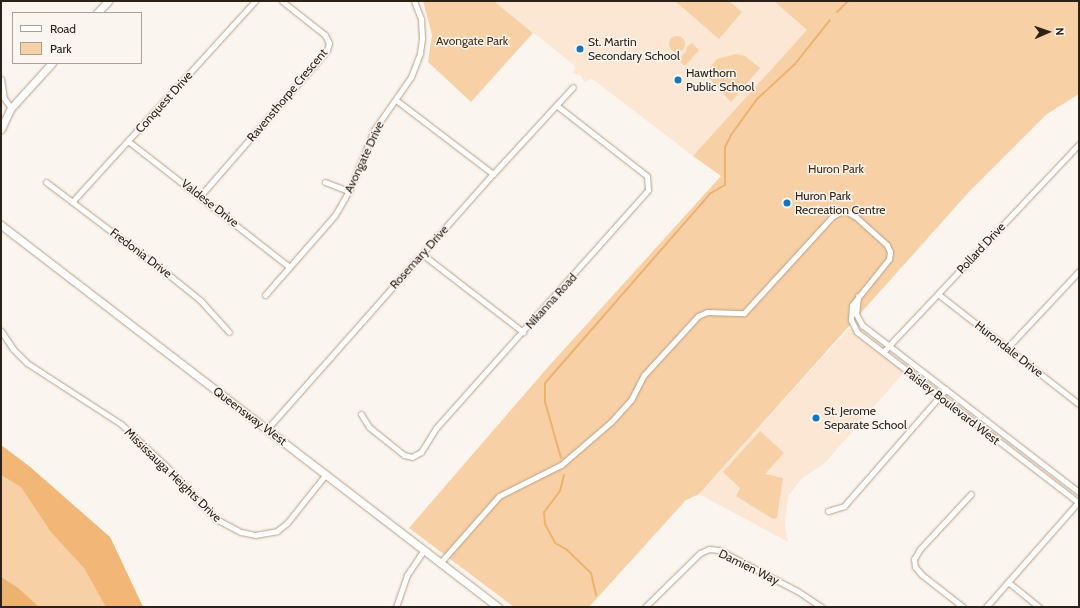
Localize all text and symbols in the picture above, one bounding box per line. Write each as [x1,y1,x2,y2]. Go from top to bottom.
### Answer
legend [12,12,142,64]
north arrow [1028,12,1068,52]
text: Road [50,21,76,36]
text: N [1053,27,1067,36]
park label: Avongate Park [436,34,508,48]
place label: St. Martin Secondary School [588,35,680,63]
text: Park [50,41,72,56]
marker: St. Martin Secondary School [575,44,585,54]
street label: Ravensthorpe Crescent [244,46,330,144]
place label: Hawthorn Public School [686,66,754,94]
street label: Conquest Drive [132,68,196,136]
marker: Hawthorn Public School [673,75,683,85]
street label: Avongate Drive [341,119,387,195]
park label: Huron Park [808,162,864,176]
street label: Valdese Drive [178,176,242,230]
place label: Huron Park Recreation Centre [795,189,885,217]
marker: Huron Park Recreation Centre [782,198,792,208]
street label: Pollard Drive [954,219,1008,277]
street label: Rosemary Drive [387,222,451,292]
street label: Fredonia Drive [107,225,175,281]
street label: Nikanna Road [522,270,580,332]
street label: Hurondale Drive [972,318,1046,380]
street label: Paisley Boulevard West [901,364,1003,448]
street label: Queensway West [210,384,290,448]
place label: St. Jerome Separate School [824,404,907,432]
marker: St. Jerome Separate School [811,413,821,423]
street label: Mississauga Heights Drive [122,425,224,525]
street label: Damien Way [716,546,782,588]

